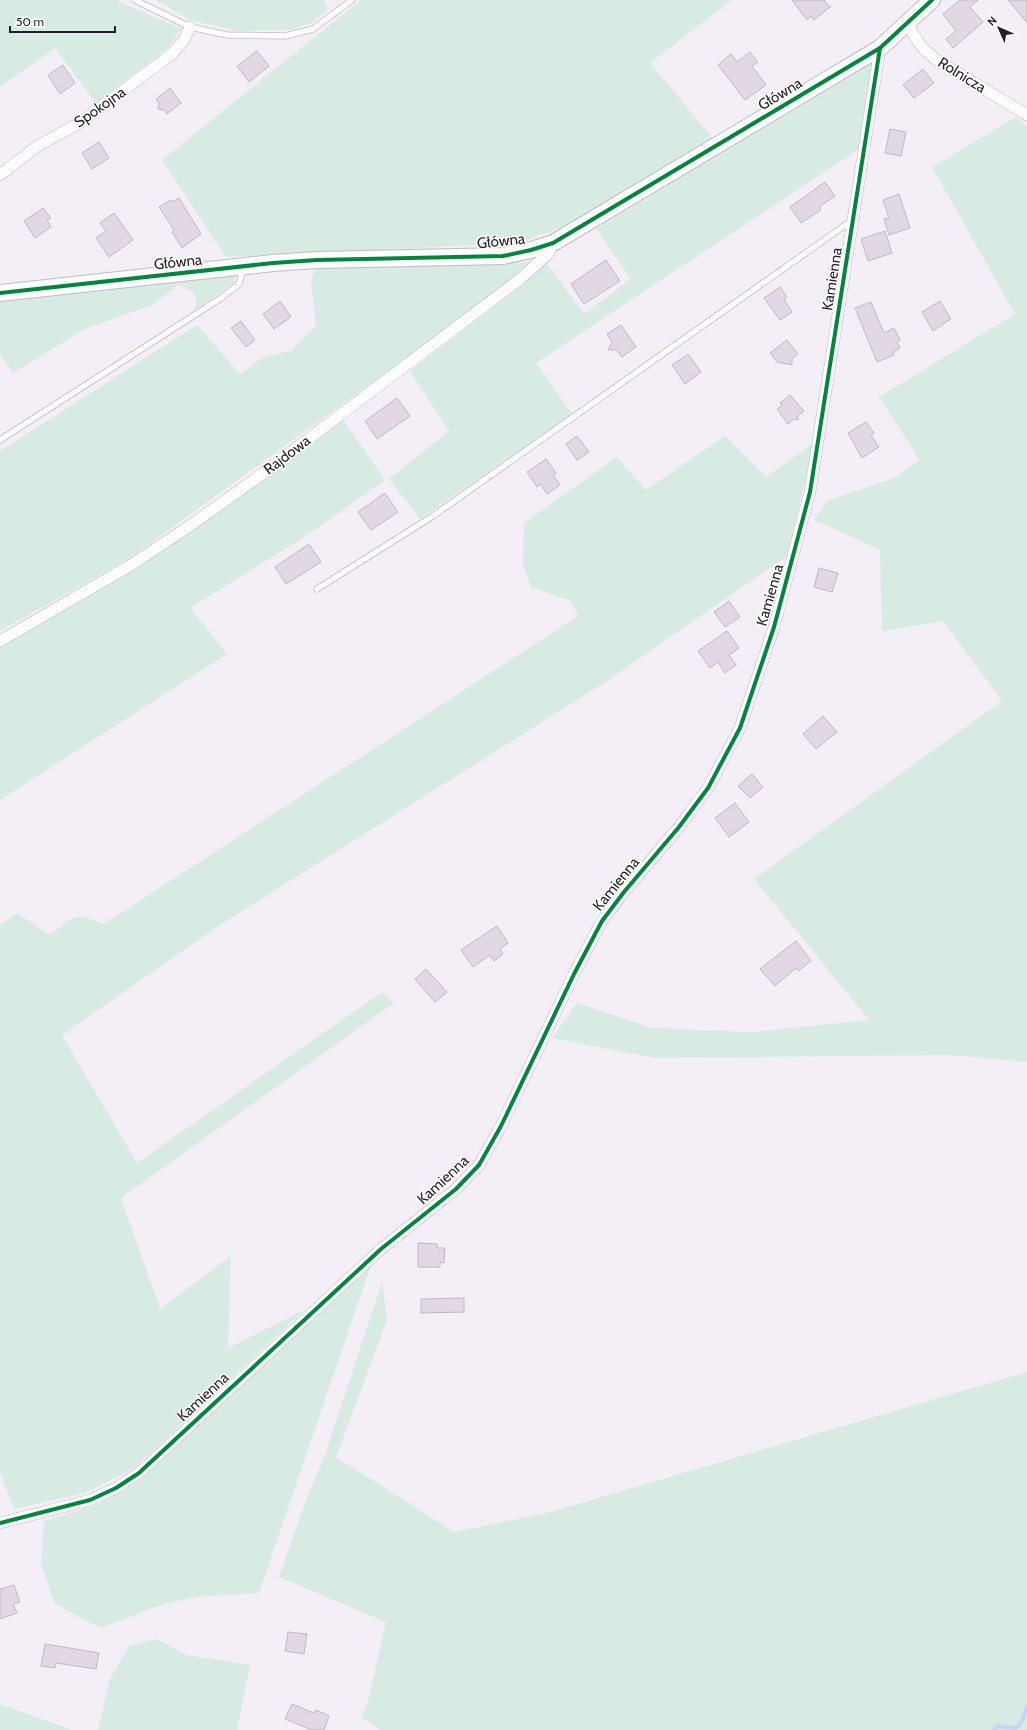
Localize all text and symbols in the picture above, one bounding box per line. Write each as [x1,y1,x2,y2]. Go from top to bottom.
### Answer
scale bar [10,8,115,34]
north arrow [979,8,1019,48]
text: N [984,13,1000,29]
text: 50 m [16,14,44,29]
street label: Rolnicza [935,53,990,97]
street label: Główna [755,73,806,114]
street label: Spokojna [71,82,130,131]
street label: Główna [476,229,527,252]
street label: Kamienna [818,245,846,312]
street label: Główna [153,250,204,273]
street label: Rajdowa [260,431,315,478]
street label: Kamienna [753,561,788,628]
street label: Kamienna [589,853,644,914]
street label: Kamienna [414,1151,473,1208]
street label: Kamienna [174,1368,233,1425]

